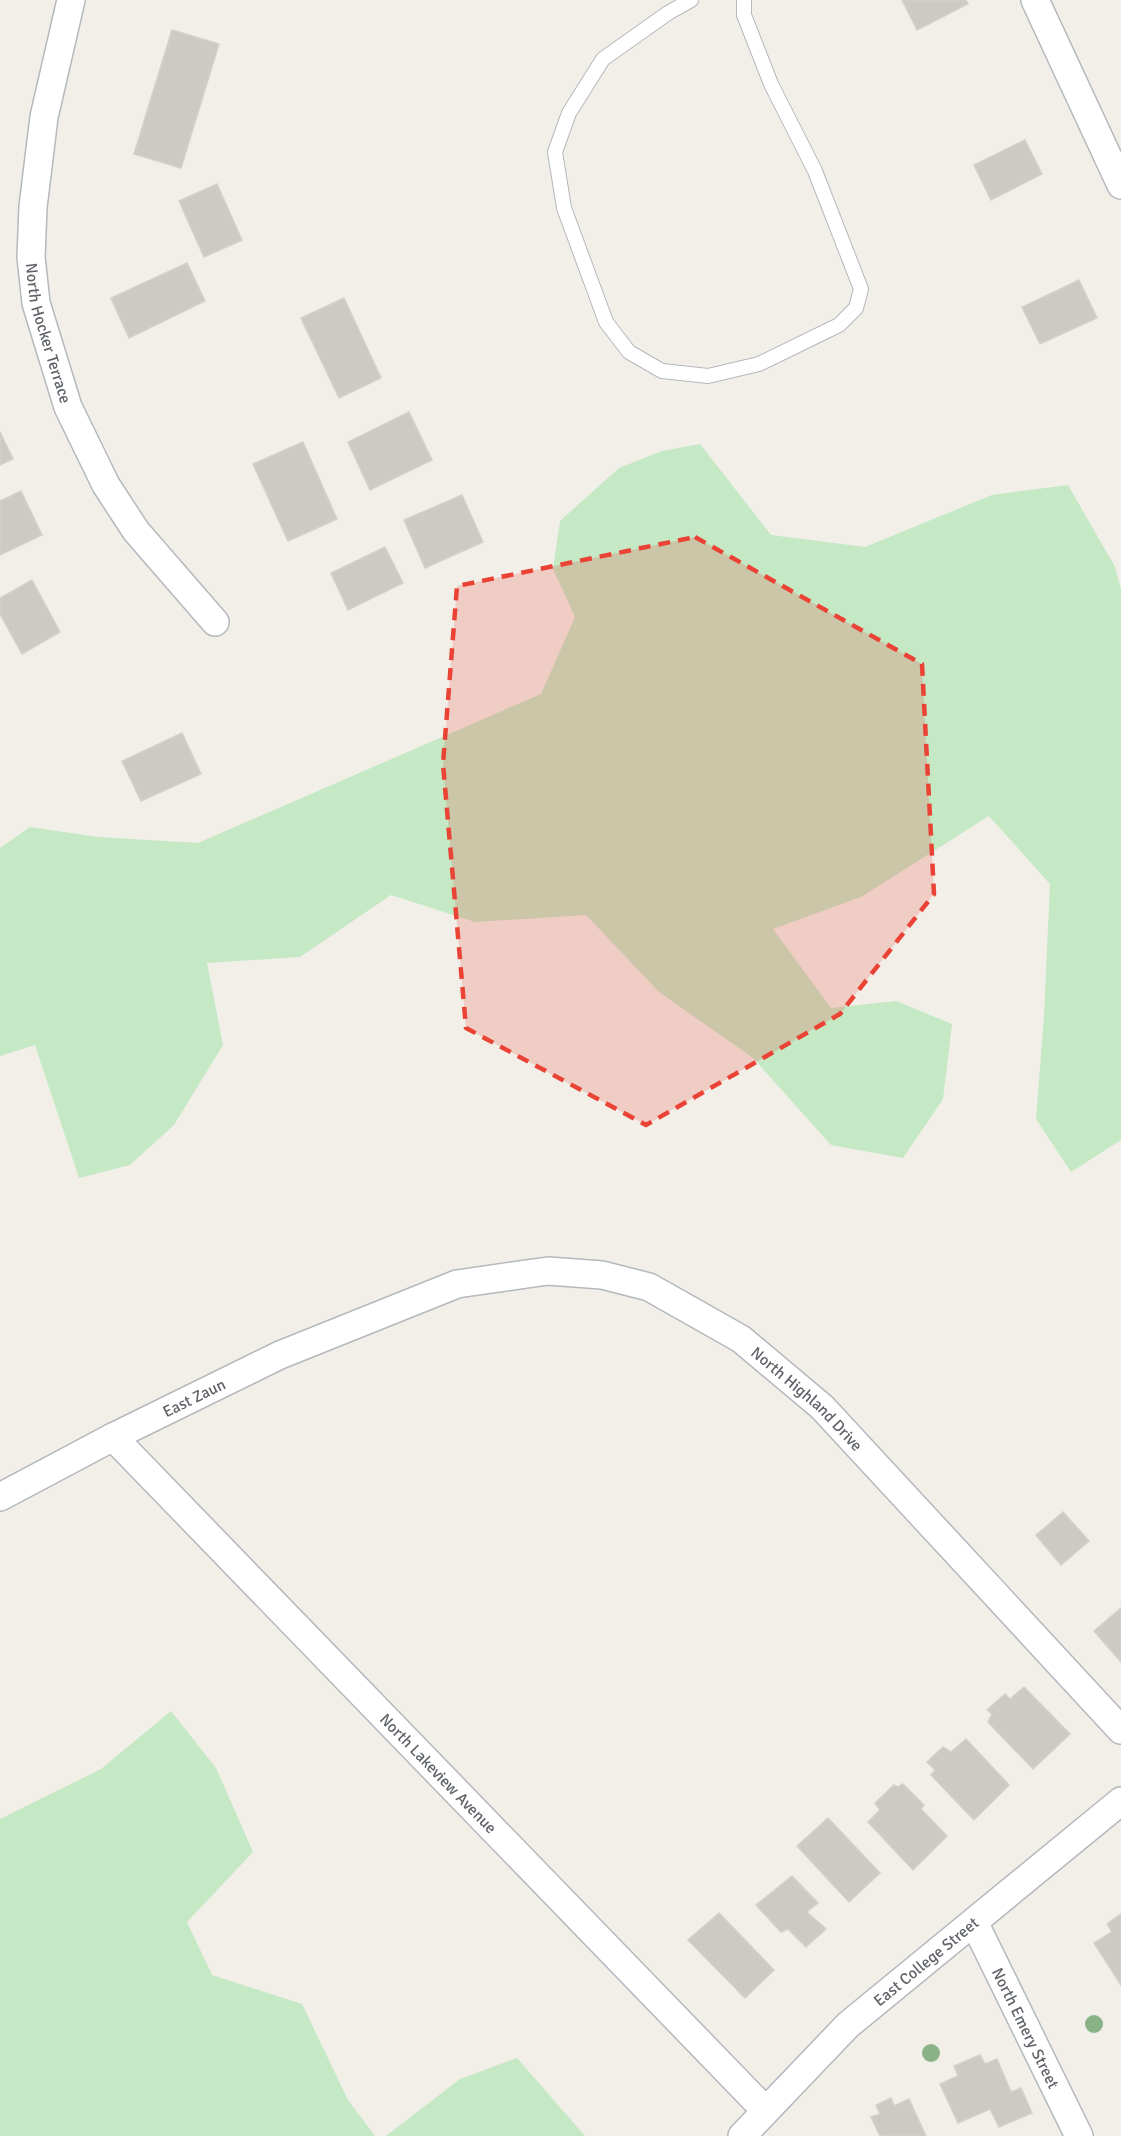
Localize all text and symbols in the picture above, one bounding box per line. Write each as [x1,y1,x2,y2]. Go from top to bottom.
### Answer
street label: North Hocker Terrace [21,262,75,406]
street label: North Highland Drive [747,1343,867,1455]
street label: East Zaun [160,1374,229,1422]
street label: North Lakeview Avenue [375,1710,501,1838]
street label: East College Street [870,1913,983,2011]
street label: North Emery Street [987,1965,1063,2092]

